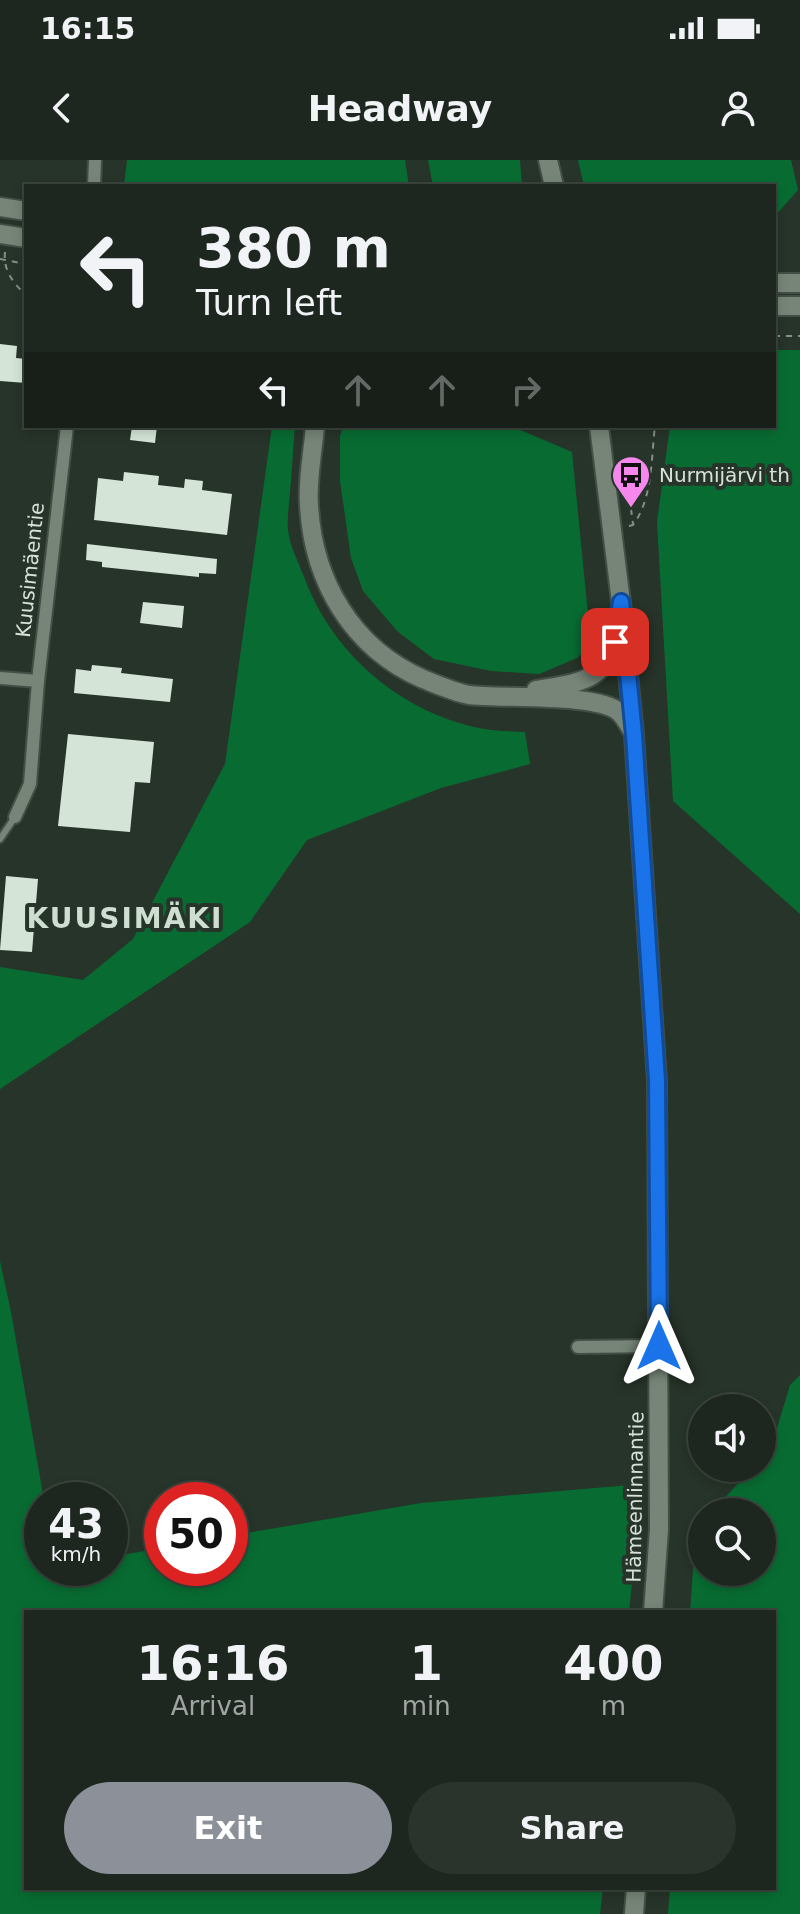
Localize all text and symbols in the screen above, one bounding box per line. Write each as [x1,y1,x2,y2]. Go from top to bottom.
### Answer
text: 16:15 [40,11,136,46]
icon: back [40,86,84,130]
icon: person [716,86,760,130]
text: Headway [308,88,492,129]
text: 380 m [196,215,391,280]
icon: left [64,216,168,320]
text: Turn left [196,282,342,323]
icon: left [252,368,296,412]
icon: ahead [336,368,380,412]
icon: ahead [420,368,464,412]
icon: right [504,368,548,412]
bus stop icon: Nurmijärvi th [610,454,652,509]
place label: Nurmijärvi th [659,463,790,487]
street label: Kuusimäentie [11,501,49,639]
pin [581,608,649,676]
icon: arrive [593,620,637,664]
district label: KUUSIMÄKI [27,901,223,935]
position arrow [617,1304,701,1388]
map controls [688,1394,776,1586]
button: sound [688,1394,776,1482]
street label: Hämeenlinnantie [622,1411,648,1583]
speed limit sign: 50 [144,1482,248,1586]
button: search [688,1498,776,1586]
text: 43 [48,1501,104,1547]
text: km/h [51,1542,101,1566]
text: 16:16 [136,1635,289,1691]
text: 1 [410,1635,443,1691]
text: 400 [563,1635,663,1691]
text: Arrival [171,1691,255,1721]
text: min [402,1691,451,1721]
text: m [601,1691,626,1721]
button: Exit [64,1782,392,1874]
button: Share [408,1782,736,1874]

